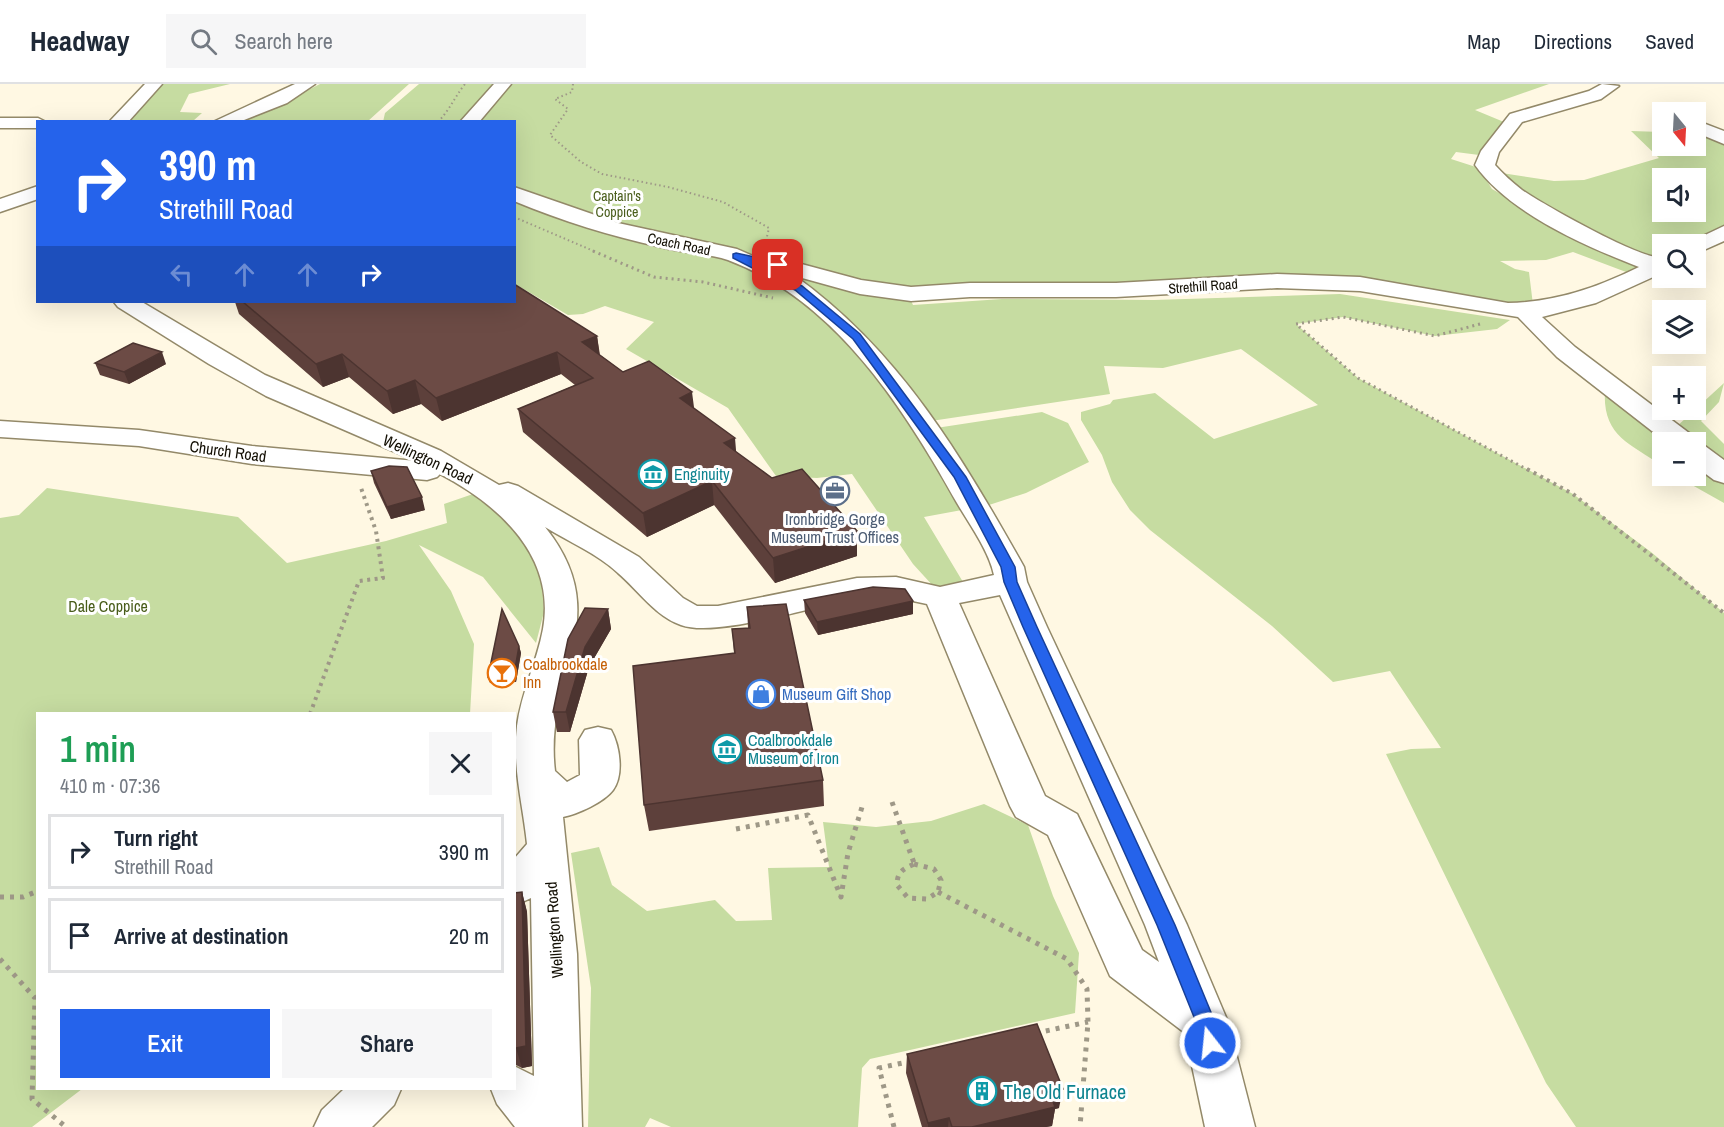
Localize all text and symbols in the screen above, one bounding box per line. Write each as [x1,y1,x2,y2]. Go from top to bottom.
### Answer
search box [166,14,586,68]
text: Headway [30,22,130,60]
icon: search [187,25,220,58]
text: Search here [235,26,333,56]
text: Map [1467,27,1501,56]
text: Directions [1534,27,1612,56]
text: Saved [1645,27,1694,56]
north arrow [1652,102,1706,156]
map controls [1652,102,1706,486]
text: 390 m [159,137,257,193]
icon: right [60,144,138,222]
button: sound [1652,168,1706,222]
park label: Captain's Coppice [593,187,641,221]
text: Strethill Road [159,191,293,227]
street label: Coach Road [646,229,712,259]
button: search [1652,234,1706,288]
pin [752,239,803,290]
icon: arrive [761,248,794,281]
icon: left [165,258,198,291]
icon: ahead [228,258,261,291]
icon: ahead [291,258,324,291]
icon: right [354,258,387,291]
street label: Strethill Road [1168,275,1238,297]
button: layers [1652,300,1706,354]
button: + [1652,366,1706,420]
street label: Wellington Road [379,429,477,489]
button: − [1652,432,1706,486]
street label: Church Road [188,435,268,467]
museum icon: Enginuity [637,458,669,490]
place label: Enginuity [674,463,730,485]
office icon: Ironbridge Gorge Museum Trust Offices [819,475,851,507]
place label: Ironbridge Gorge Museum Trust Offices [771,508,899,548]
park label: Dale Coppice [68,595,148,617]
place label: Coalbrookdale Inn [523,653,608,693]
bar icon: Coalbrookdale Inn [486,657,518,689]
shop icon: Museum Gift Shop [745,678,777,710]
place label: Museum Gift Shop [782,683,891,705]
text: 1 min [60,725,136,773]
place label: Coalbrookdale Museum of Iron [748,729,839,769]
button: close [429,732,492,795]
museum icon: Coalbrookdale Museum of Iron [711,733,743,765]
text: 410 m · 07:36 [60,772,160,799]
text: Turn right [114,823,198,853]
icon: right [63,835,96,868]
text: 390 m [439,837,489,867]
text: Strethill Road [114,853,213,880]
street label: Wellington Road [540,881,568,979]
icon: arrive [63,919,96,952]
text: Arrive at destination [114,921,288,951]
text: 20 m [449,921,489,951]
button: Exit [60,1009,270,1078]
button: Share [282,1009,492,1078]
position arrow [1178,1011,1242,1075]
building icon: The Old Furnace [966,1075,998,1107]
place label: The Old Furnace [1003,1078,1126,1105]

